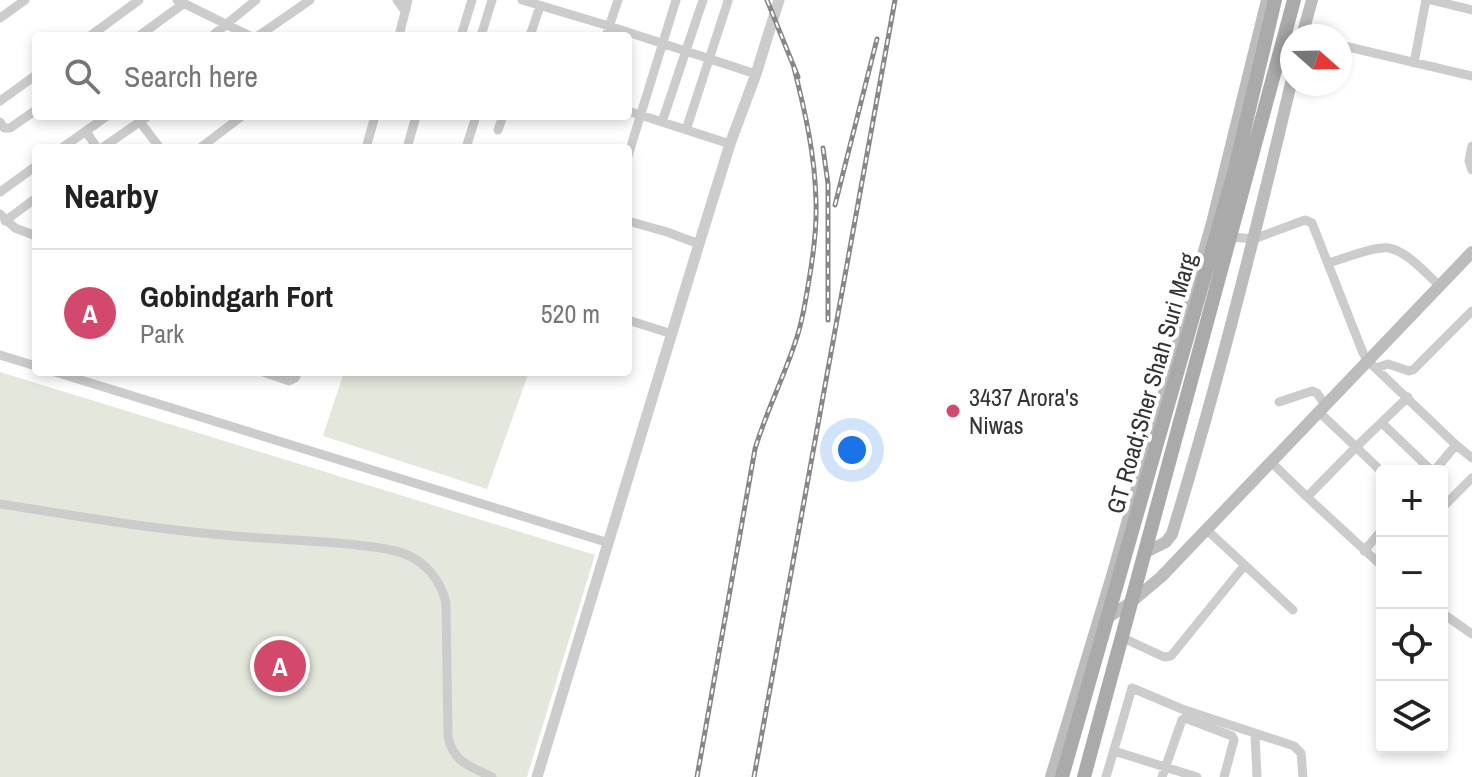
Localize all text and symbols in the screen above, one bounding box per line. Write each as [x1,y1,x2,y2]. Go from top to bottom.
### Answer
north arrow [1280,24,1352,96]
search box [32,32,632,120]
icon: search [60,54,104,98]
text: Search here [124,56,258,96]
text: Nearby [64,173,159,219]
street label: GT Road;Sher Shah Suri Marg [1098,249,1204,517]
text: Gobindgarh Fort [140,276,333,316]
text: A [82,296,98,331]
text: 520 m [541,296,600,331]
text: Park [140,316,184,351]
place label: 3437 Arora's Niwas [969,381,1079,441]
marker: 3437 Arora's Niwas [944,402,962,420]
your location [832,430,872,470]
map controls [1376,465,1448,753]
button: + [1376,465,1448,537]
button: − [1376,537,1448,609]
button: locate [1376,609,1448,681]
pin: A [254,636,306,696]
button: layers [1376,681,1448,753]

